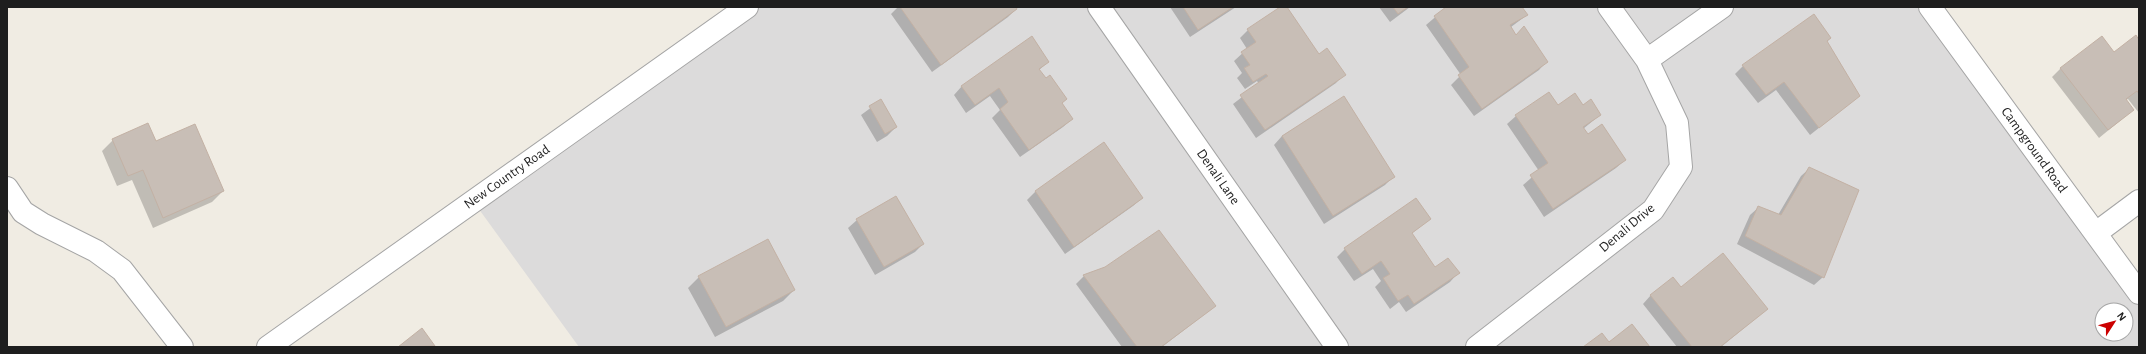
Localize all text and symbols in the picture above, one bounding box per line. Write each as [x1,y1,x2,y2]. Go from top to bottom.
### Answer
street label: Campground Road [1998,105,2070,195]
street label: New Country Road [462,142,552,212]
street label: Denali Lane [1194,147,1242,207]
street label: Denali Drive [1597,201,1657,255]
north arrow [2094,302,2134,342]
text: N [2115,310,2128,323]

